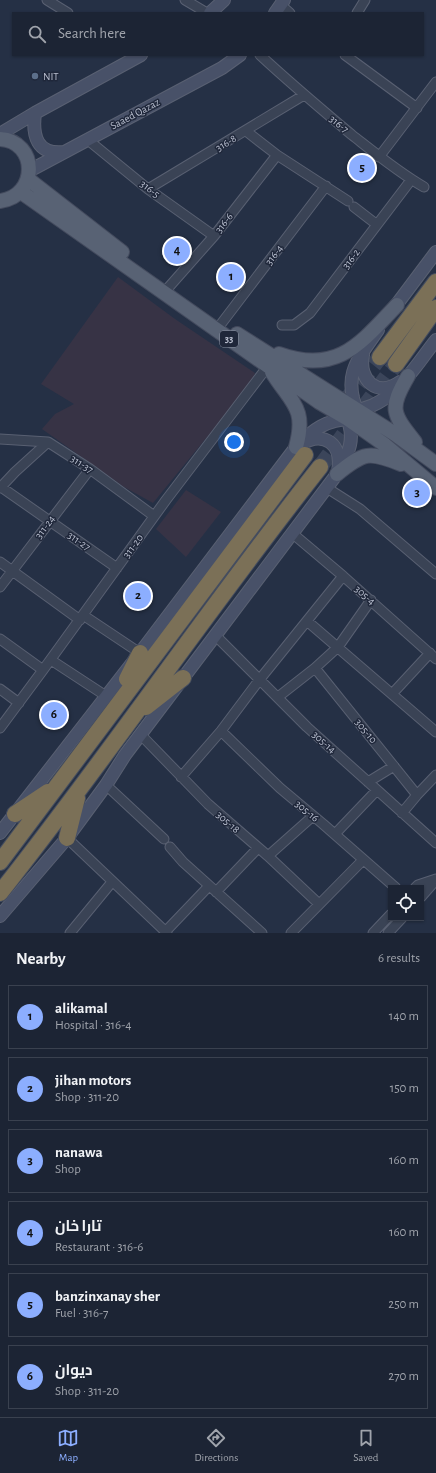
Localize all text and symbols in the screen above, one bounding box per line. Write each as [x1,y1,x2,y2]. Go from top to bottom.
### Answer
search box [12,12,424,56]
icon: search [26,23,48,45]
text: Search here [58,26,126,41]
marker: NIT [30,71,40,81]
place label: NIT [43,71,59,82]
street label: Saaed Qazaz [109,96,162,132]
street label: 316-7 [327,113,351,135]
street label: 316-8 [214,133,238,153]
pin: 5 [349,153,375,183]
street label: 316-5 [138,178,162,200]
street label: 316-6 [213,211,235,235]
pin: 4 [164,236,190,266]
street label: 316-4 [263,243,285,267]
street label: 316-2 [340,247,362,271]
pin: 1 [218,262,244,292]
road number: 33 [220,331,238,347]
your location [224,432,244,452]
street label: 311-37 [69,453,96,476]
pin: 3 [404,478,430,508]
street label: 311-24 [33,513,57,541]
street label: 311-27 [66,529,93,553]
street label: 311-20 [121,532,145,560]
pin: 2 [125,581,151,611]
street label: 305-4 [352,583,378,607]
pin: 6 [41,700,67,730]
street label: 305-10 [353,717,379,745]
street label: 305-14 [310,729,338,755]
street label: 305-16 [293,798,321,824]
street label: 305-18 [214,809,242,835]
map controls [388,885,424,921]
button: locate [388,885,424,921]
text: Nearby [16,950,66,967]
text: 6 results [378,952,420,965]
text: alikamal [55,1001,108,1016]
text: 1 [28,1010,32,1023]
text: 140 m [389,1010,419,1023]
text: Hospital · 316-4 [55,1019,131,1032]
text: jihan motors [55,1073,131,1088]
text: 2 [27,1082,33,1095]
text: 150 m [390,1082,419,1095]
text: Shop · 311-20 [55,1091,119,1104]
text: nanawa [55,1145,103,1160]
text: 3 [27,1154,33,1167]
text: 160 m [389,1154,419,1167]
text: Shop [55,1163,81,1176]
text: تارا خان [55,1219,102,1234]
text: 4 [27,1226,33,1239]
text: 160 m [389,1226,419,1239]
text: Restaurant · 316-6 [55,1241,143,1254]
text: banzinxanay sher [55,1289,160,1304]
text: 5 [27,1298,33,1311]
text: 250 m [388,1298,419,1311]
text: Fuel · 316-7 [55,1307,108,1320]
text: دیوان [55,1363,92,1378]
text: 6 [27,1370,33,1383]
text: 270 m [388,1370,419,1383]
text: Shop · 311-20 [55,1385,119,1398]
tab: Map [57,1427,79,1464]
tab: Directions [194,1427,238,1464]
tab: Saved [353,1427,378,1464]

